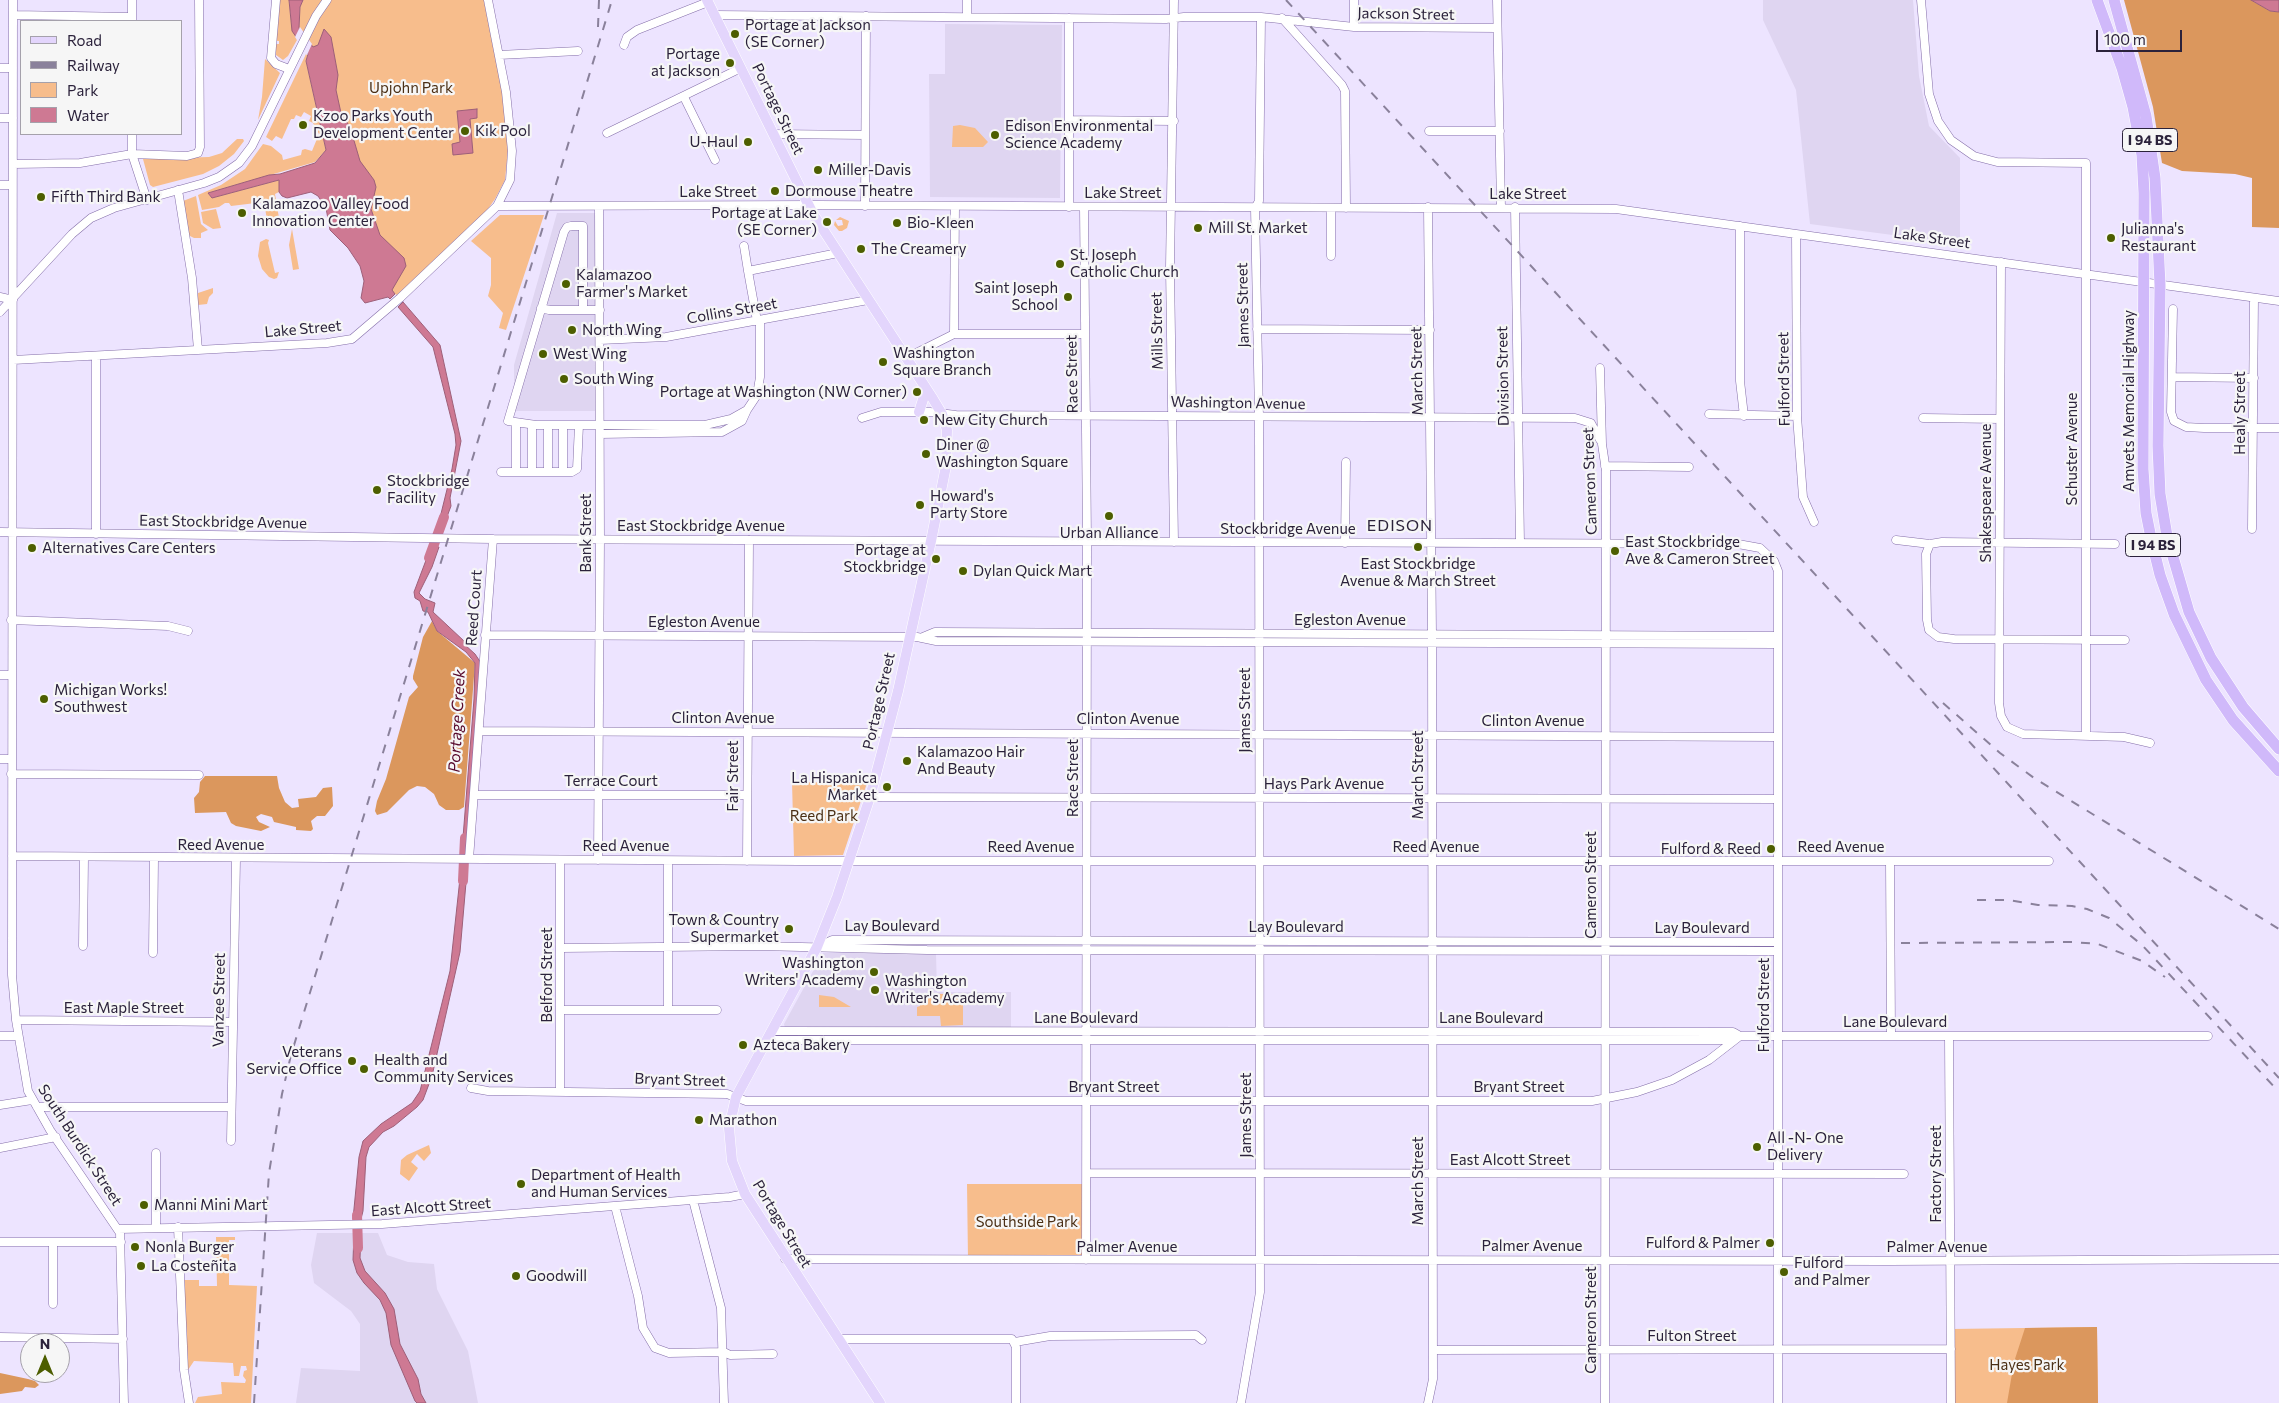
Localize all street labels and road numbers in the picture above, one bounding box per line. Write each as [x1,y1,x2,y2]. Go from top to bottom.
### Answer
street label: Jackson Street [1357,4,1455,24]
street label: Portage Street [748,60,808,158]
road number: I 94 BS [2122,128,2178,152]
street label: Lake Street [679,183,757,201]
street label: Lake Street [1084,184,1162,202]
street label: Lake Street [1489,185,1567,203]
street label: Lake Street [1892,224,1972,252]
street label: James Street [1233,262,1253,348]
street label: Mills Street [1147,292,1167,370]
street label: Collins Street [685,294,779,328]
street label: Amvets Memorial Highway [2120,310,2138,492]
street label: Lake Street [264,317,342,341]
street label: March Street [1407,326,1427,416]
street label: Division Street [1493,326,1513,426]
street label: Fulford Street [1774,331,1794,427]
street label: Race Street [1062,335,1082,413]
street label: Healy Street [2231,371,2249,455]
street label: Washington Avenue [1170,393,1306,413]
street label: Schuster Avenue [2063,393,2081,505]
street label: Shakespeare Avenue [1977,424,1995,562]
street label: Cameron Street [1579,427,1601,535]
street label: Bank Street [577,493,595,573]
street label: East Stockbridge Avenue [139,512,307,532]
street label: East Stockbridge Avenue [617,517,785,535]
street label: Stockbridge Avenue [1220,520,1356,538]
road number: I 94 BS [2126,534,2180,556]
street label: Reed Court [462,569,486,647]
street label: Egleston Avenue [1294,611,1406,629]
street label: Egleston Avenue [648,613,760,631]
street label: Portage Street [859,651,899,751]
street label: James Street [1236,667,1254,753]
street label: Clinton Avenue [671,709,775,727]
street label: Clinton Avenue [1076,710,1180,728]
street label: Clinton Avenue [1481,712,1585,730]
street label: March Street [1409,730,1427,820]
street label: Race Street [1064,739,1082,817]
street label: Fair Street [724,740,742,812]
street label: Terrace Court [564,772,658,790]
street label: Hays Park Avenue [1264,775,1384,793]
street label: Cameron Street [1582,831,1600,939]
street label: Reed Avenue [178,836,264,854]
street label: Reed Avenue [583,837,669,855]
street label: Reed Avenue [988,838,1074,856]
street label: Reed Avenue [1393,838,1479,856]
street label: Reed Avenue [1798,838,1884,856]
street label: Lay Boulevard [844,917,940,935]
street label: Lay Boulevard [1248,918,1344,936]
street label: Lay Boulevard [1654,919,1750,937]
street label: Belford Street [538,927,556,1023]
street label: Vanzee Street [209,953,229,1047]
street label: Fulford Street [1755,958,1773,1052]
street label: East Maple Street [64,999,184,1017]
street label: Lane Boulevard [1034,1009,1138,1027]
street label: Lane Boulevard [1439,1009,1543,1027]
street label: Lane Boulevard [1843,1013,1947,1031]
street label: Bryant Street [634,1069,726,1091]
street label: James Street [1237,1072,1255,1158]
street label: Bryant Street [1068,1078,1160,1096]
street label: Bryant Street [1473,1078,1565,1096]
street label: South Burdick Street [34,1081,126,1209]
street label: Factory Street [1927,1125,1945,1223]
street label: March Street [1409,1136,1427,1226]
street label: East Alcott Street [1450,1151,1570,1169]
street label: Portage Street [749,1177,815,1271]
street label: East Alcott Street [370,1194,492,1220]
street label: Palmer Avenue [1482,1237,1582,1255]
street label: Palmer Avenue [1077,1238,1177,1256]
street label: Palmer Avenue [1887,1238,1987,1256]
street label: Cameron Street [1582,1266,1600,1374]
street label: Fulton Street [1647,1327,1737,1345]

